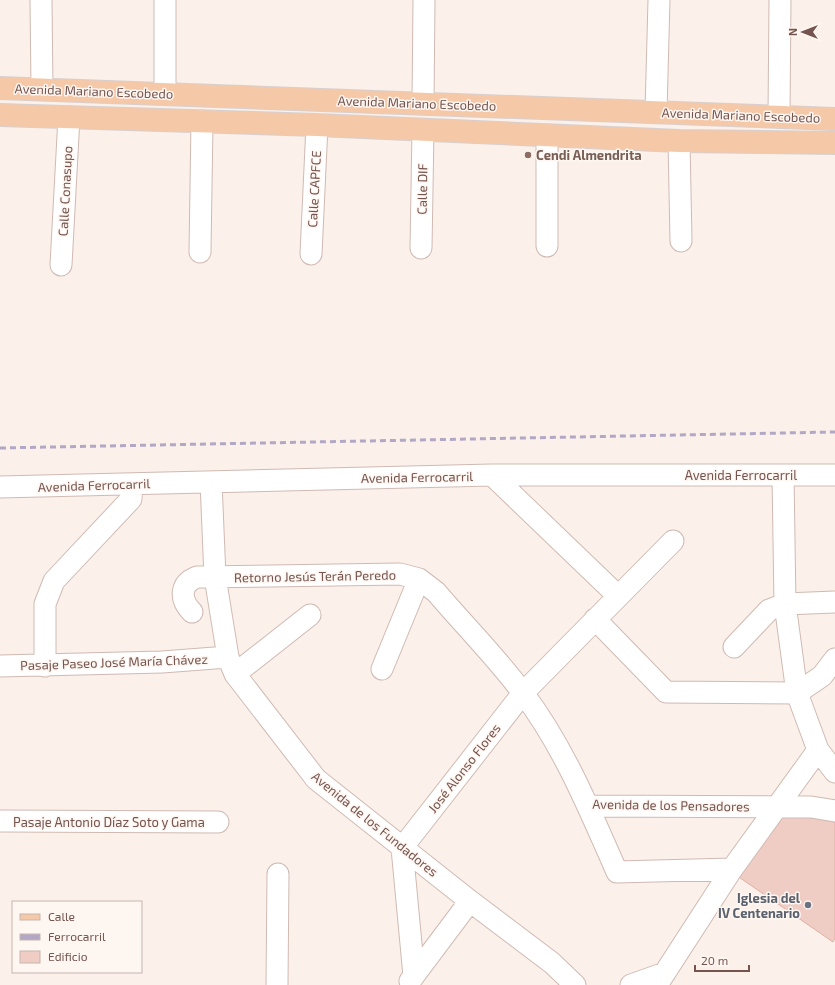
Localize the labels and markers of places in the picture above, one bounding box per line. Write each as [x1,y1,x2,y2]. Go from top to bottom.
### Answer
place label: Cendi Almendrita [536,147,642,163]
marker: Cendi Almendrita [523,150,533,160]
place label: Iglesia del IV Centenario [718,890,801,921]
marker: Iglesia del IV Centenario [803,900,813,910]

